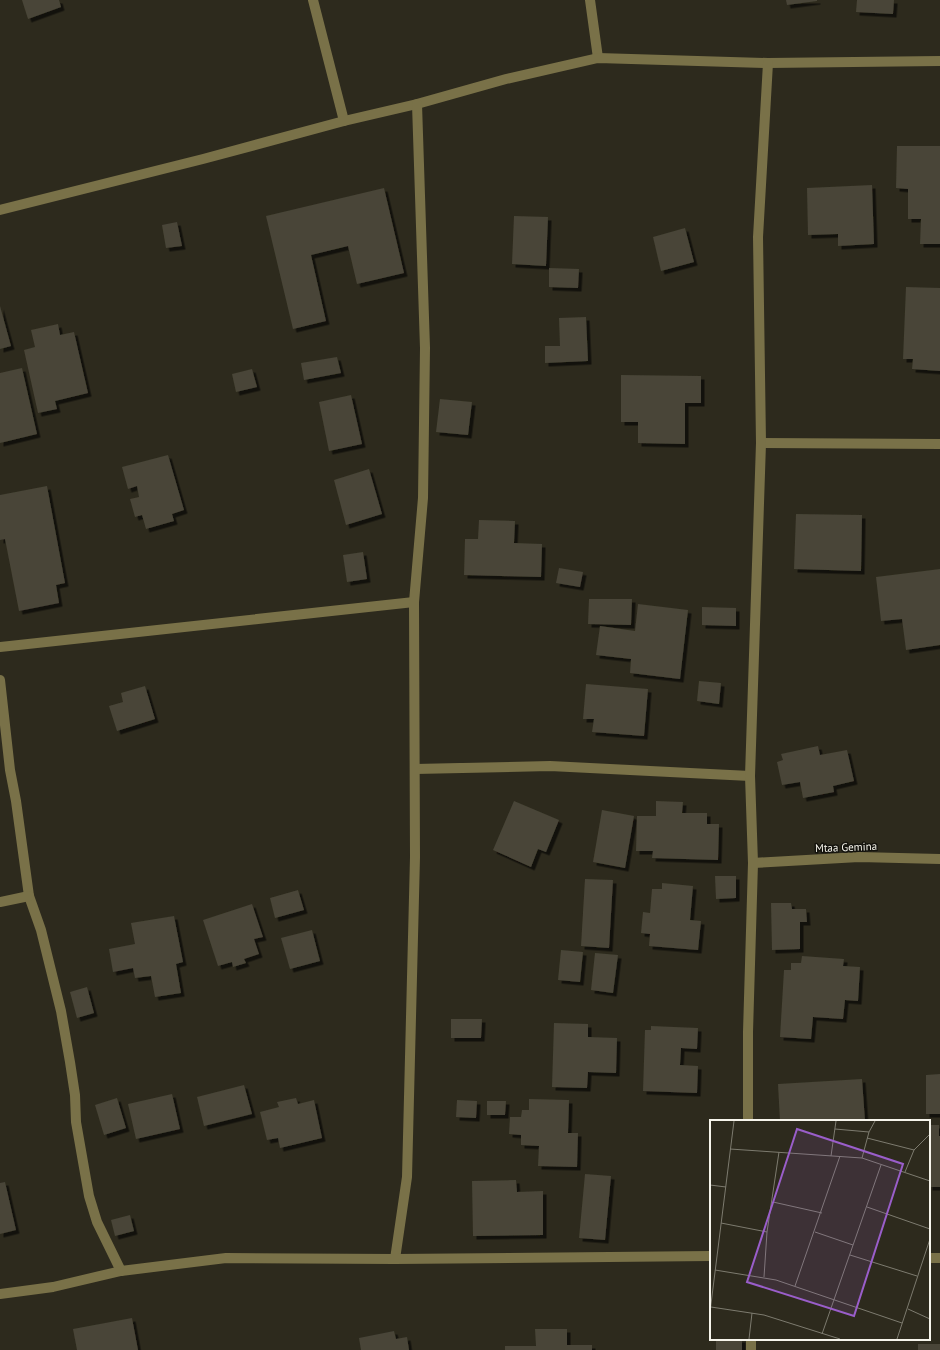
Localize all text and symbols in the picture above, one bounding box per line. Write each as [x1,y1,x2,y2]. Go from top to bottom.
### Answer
street label: Mtaa Gemina [815,839,877,855]
inset map [710,1120,930,1340]

